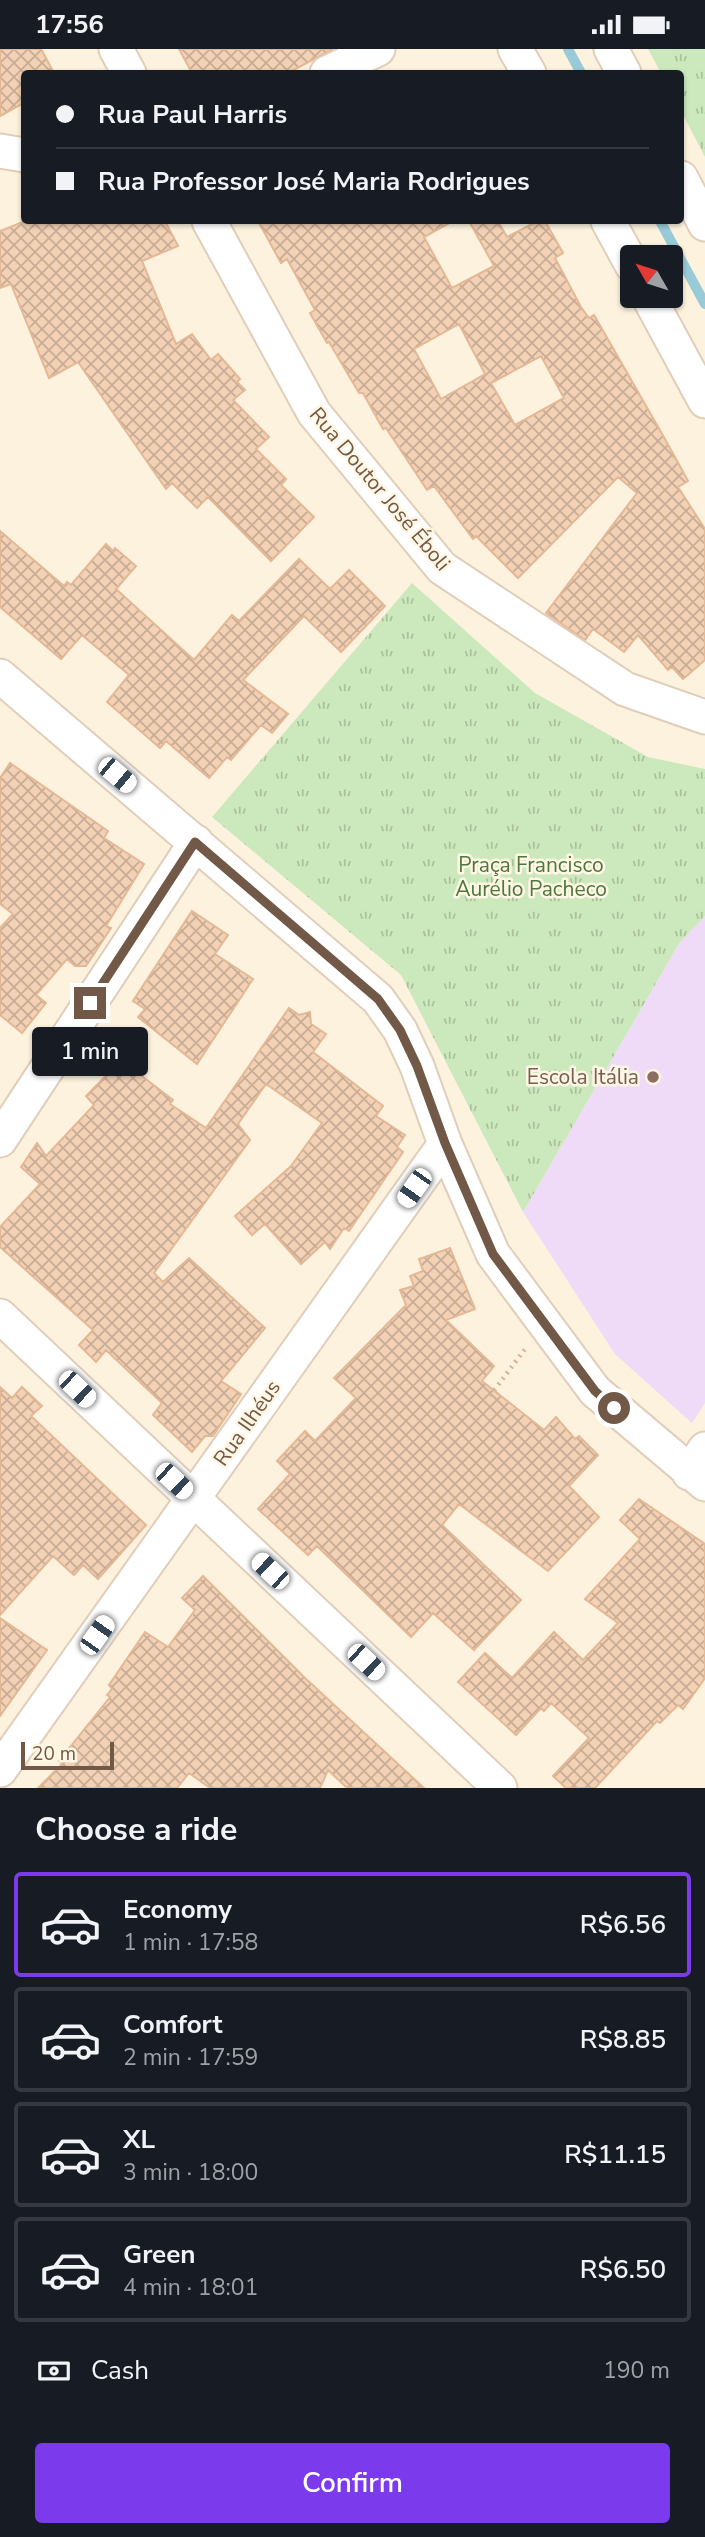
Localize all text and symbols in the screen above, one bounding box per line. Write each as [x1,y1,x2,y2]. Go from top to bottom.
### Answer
text: 17:56 [35,7,104,42]
text: Rua Paul Harris [98,97,287,132]
text: Rua Professor José Maria Rodrigues [98,164,530,199]
north arrow [620,245,682,308]
map controls [620,245,683,308]
street label: Rua Doutor José Éboli [303,401,457,577]
car [95,753,140,797]
park label: Praça Francisco Aurélio Pacheco [455,851,607,903]
route end [74,987,106,1019]
callout: 1 min [32,1027,148,1077]
text: 1 min [61,1036,119,1067]
place label: Escola Itália [527,1063,639,1091]
marker: Escola Itália [645,1069,661,1085]
car [394,1165,435,1211]
car [55,1367,100,1411]
street label: Rua Ilhéus [207,1374,287,1472]
route start [598,1392,630,1424]
car [152,1459,197,1503]
car [248,1549,293,1593]
car [77,1612,118,1658]
car [344,1640,389,1684]
scale bar [21,1739,114,1771]
text: 20 m [32,1741,76,1767]
text: Choose a ride [35,1808,237,1851]
text: Economy [123,1892,232,1927]
icon: car [39,1893,102,1956]
text: R$6.56 [580,1907,666,1942]
text: 1 min · 17:58 [123,1927,258,1958]
text: Comfort [123,2007,223,2042]
icon: car [39,2008,102,2071]
text: R$8.85 [580,2022,666,2057]
text: 2 min · 17:59 [123,2042,258,2073]
text: XL [123,2122,155,2157]
icon: car [39,2123,102,2186]
text: R$11.15 [564,2137,666,2172]
text: 3 min · 18:00 [123,2157,258,2188]
text: Green [123,2237,196,2272]
icon: car [39,2238,102,2301]
text: R$6.50 [580,2252,666,2287]
text: 4 min · 18:01 [123,2272,258,2303]
icon: cash [35,2352,73,2390]
text: Cash [91,2353,149,2388]
text: 190 m [603,2355,670,2386]
button: Confirm [35,2443,670,2523]

